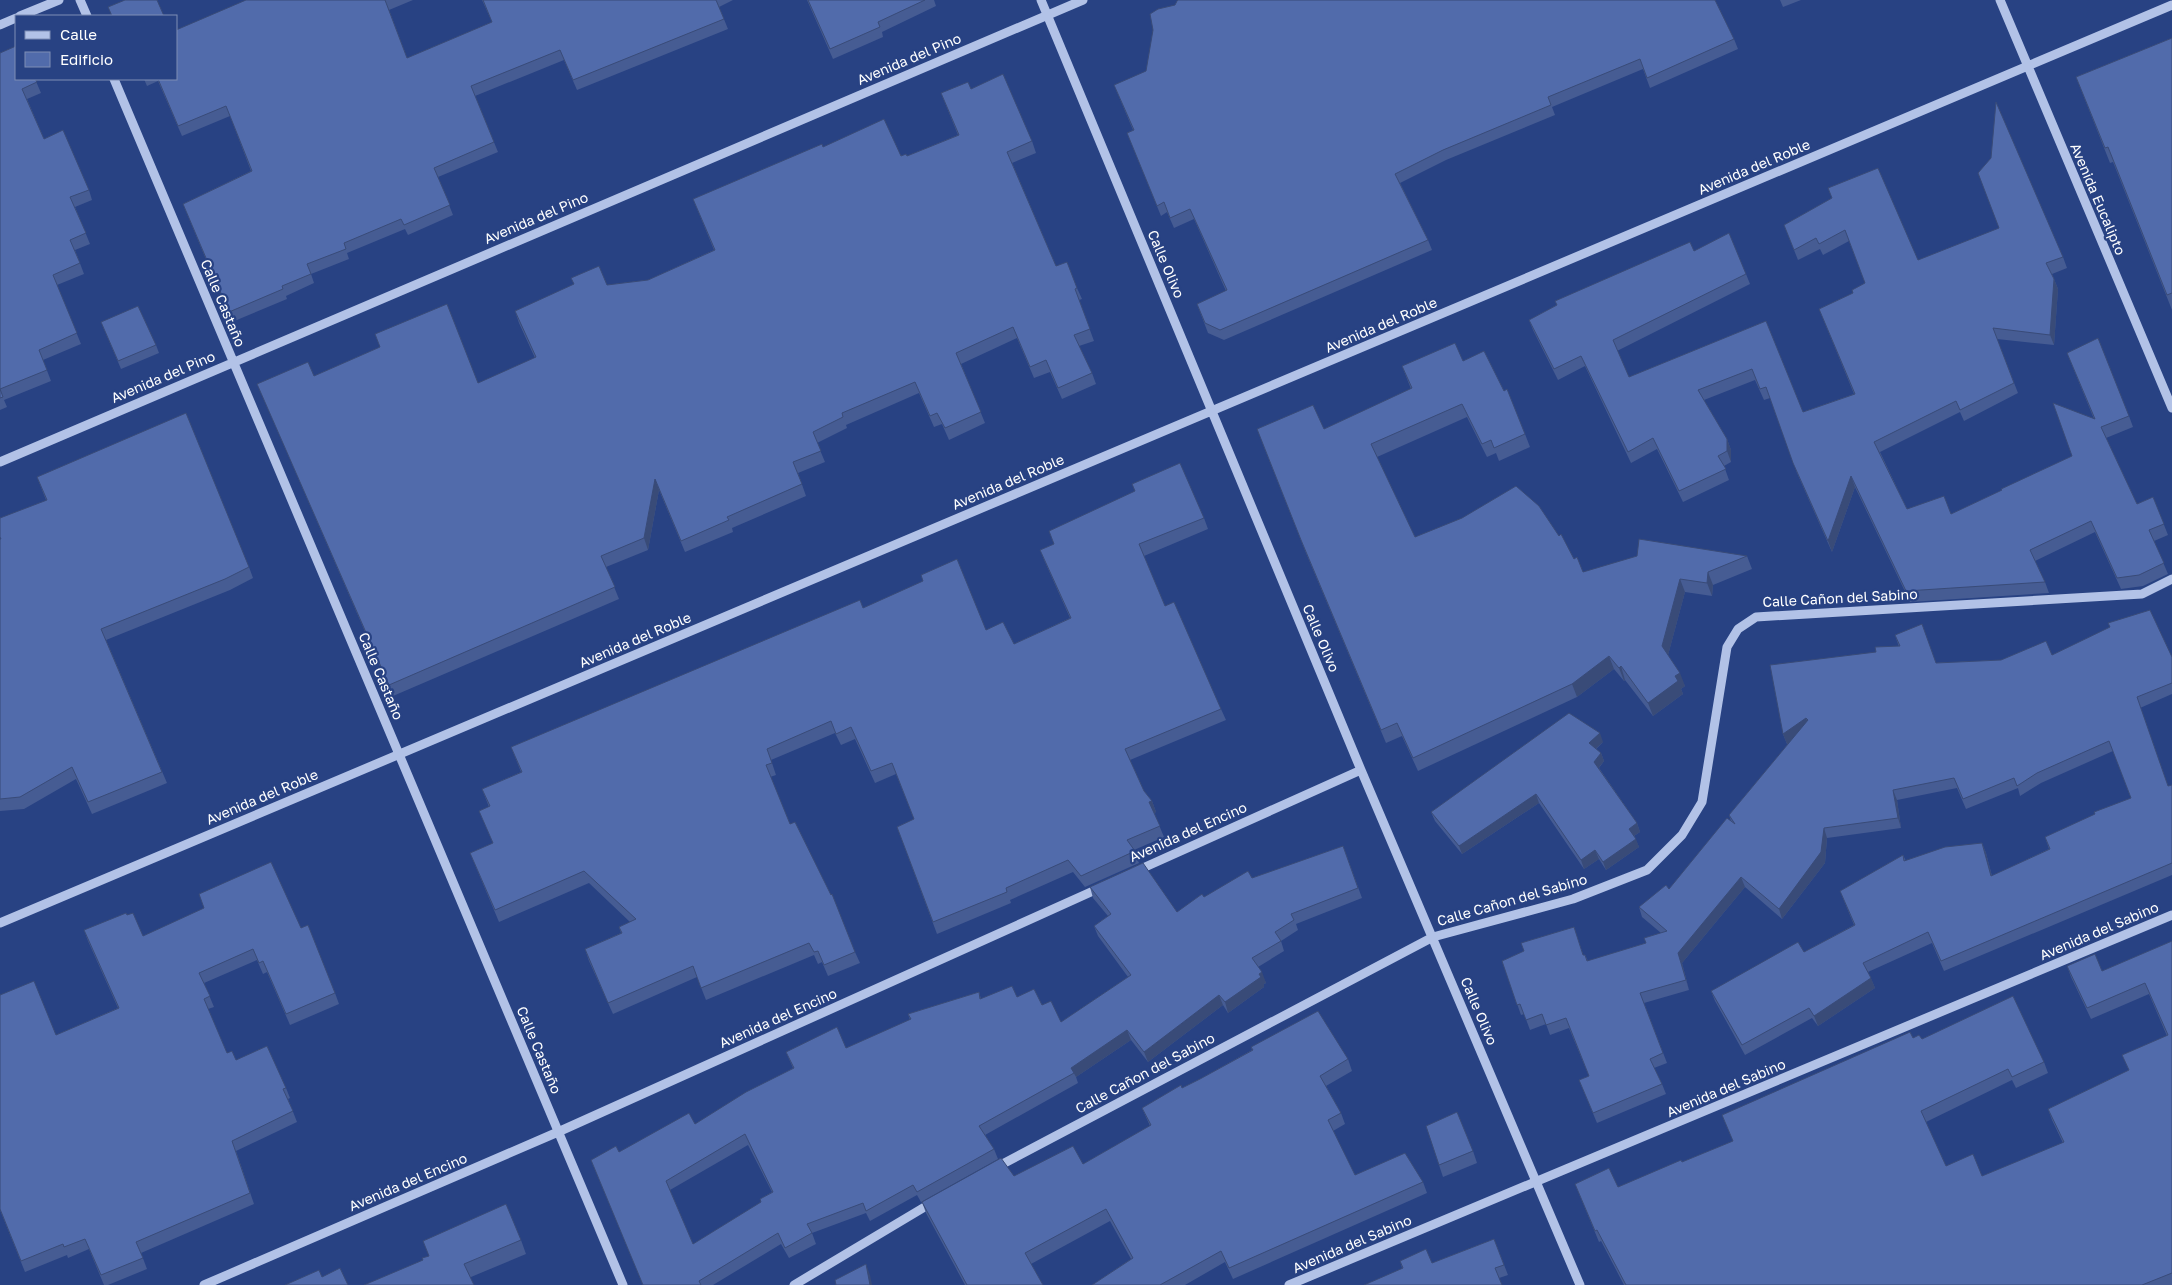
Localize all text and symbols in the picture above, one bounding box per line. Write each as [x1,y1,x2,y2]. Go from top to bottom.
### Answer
legend [15,15,178,80]
text: Calle [60,25,97,43]
street label: Avenida del Pino [854,29,963,88]
text: Edificio [60,50,113,68]
street label: Avenida del Roble [1695,135,1812,198]
street label: Avenida Eucalipto [2067,140,2130,257]
street label: Avenida del Pino [481,188,590,247]
street label: Calle Olivo [1144,227,1188,300]
street label: Calle Castaño [197,257,250,349]
street label: Avenida del Roble [1322,293,1439,356]
street label: Avenida del Pino [108,347,217,406]
street label: Avenida del Roble [949,450,1066,513]
street label: Calle Cañon del Sabino [1762,585,1918,610]
street label: Calle Olivo [1299,601,1343,674]
street label: Avenida del Roble [576,608,693,671]
street label: Calle Castaño [355,630,408,722]
street label: Avenida del Roble [203,765,320,828]
street label: Avenida del Encino [1126,798,1249,865]
street label: Calle Cañon del Sabino [1435,870,1589,929]
street label: Avenida del Sabino [2037,898,2161,963]
street label: Calle Olivo [1457,974,1501,1047]
street label: Avenida del Encino [716,984,839,1051]
street label: Calle Castaño [513,1004,566,1096]
street label: Calle Cañon del Sabino [1072,1029,1217,1117]
street label: Avenida del Sabino [1664,1055,1788,1120]
street label: Avenida del Encino [346,1149,470,1214]
street label: Avenida del Sabino [1290,1211,1414,1276]

